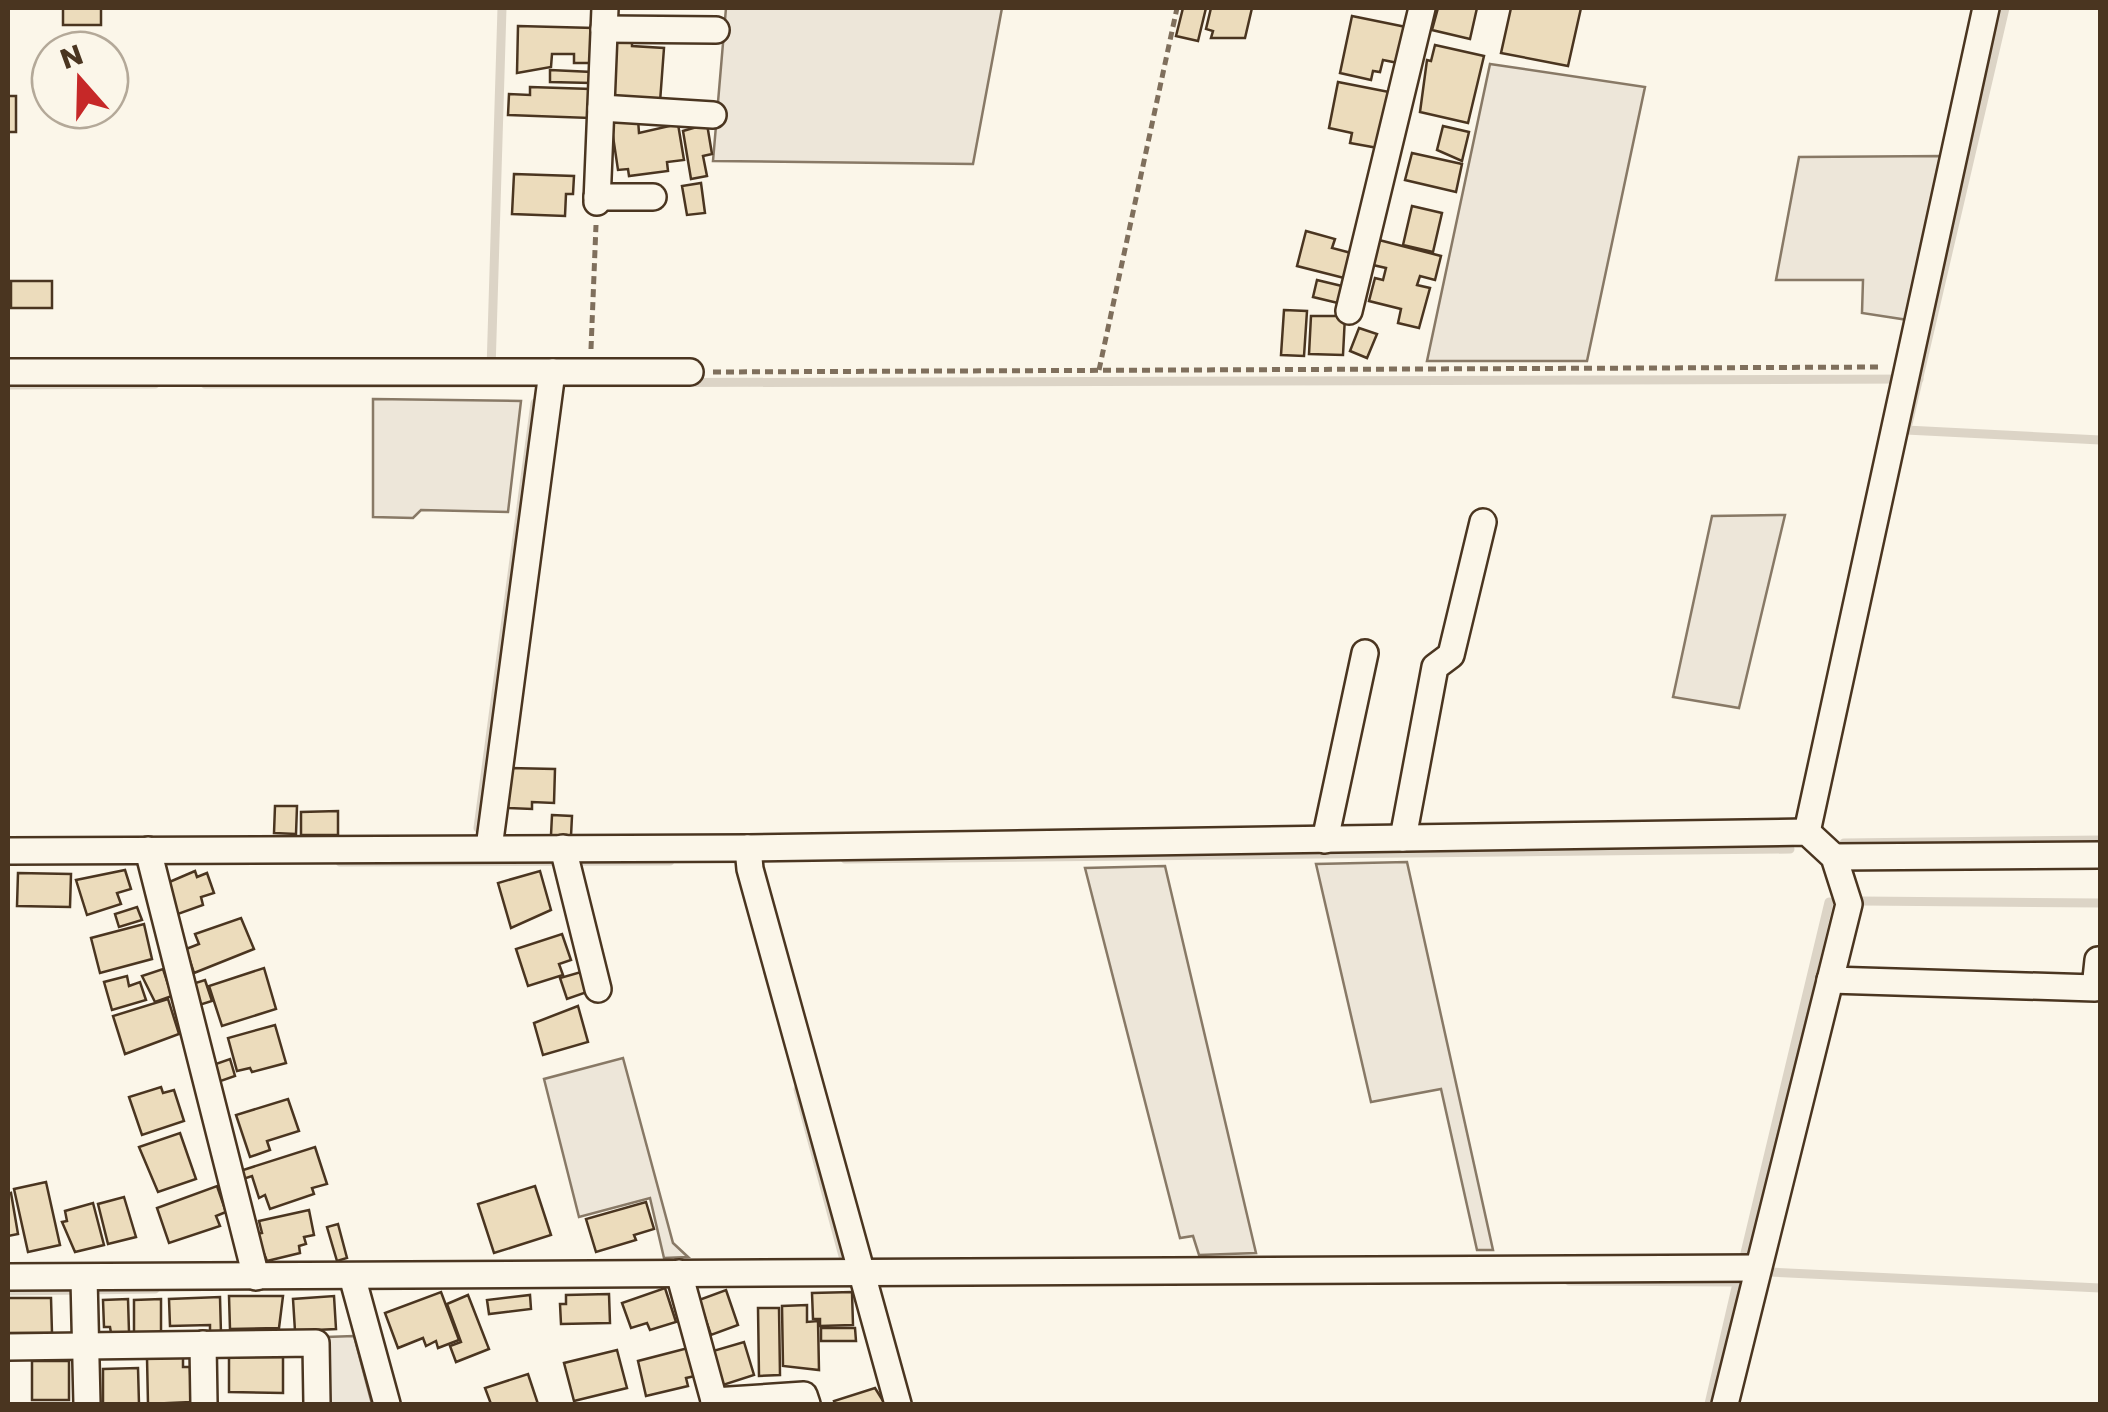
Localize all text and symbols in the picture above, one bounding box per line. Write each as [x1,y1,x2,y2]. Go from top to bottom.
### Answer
north arrow [30,30,130,130]
text: N [55,35,88,79]

